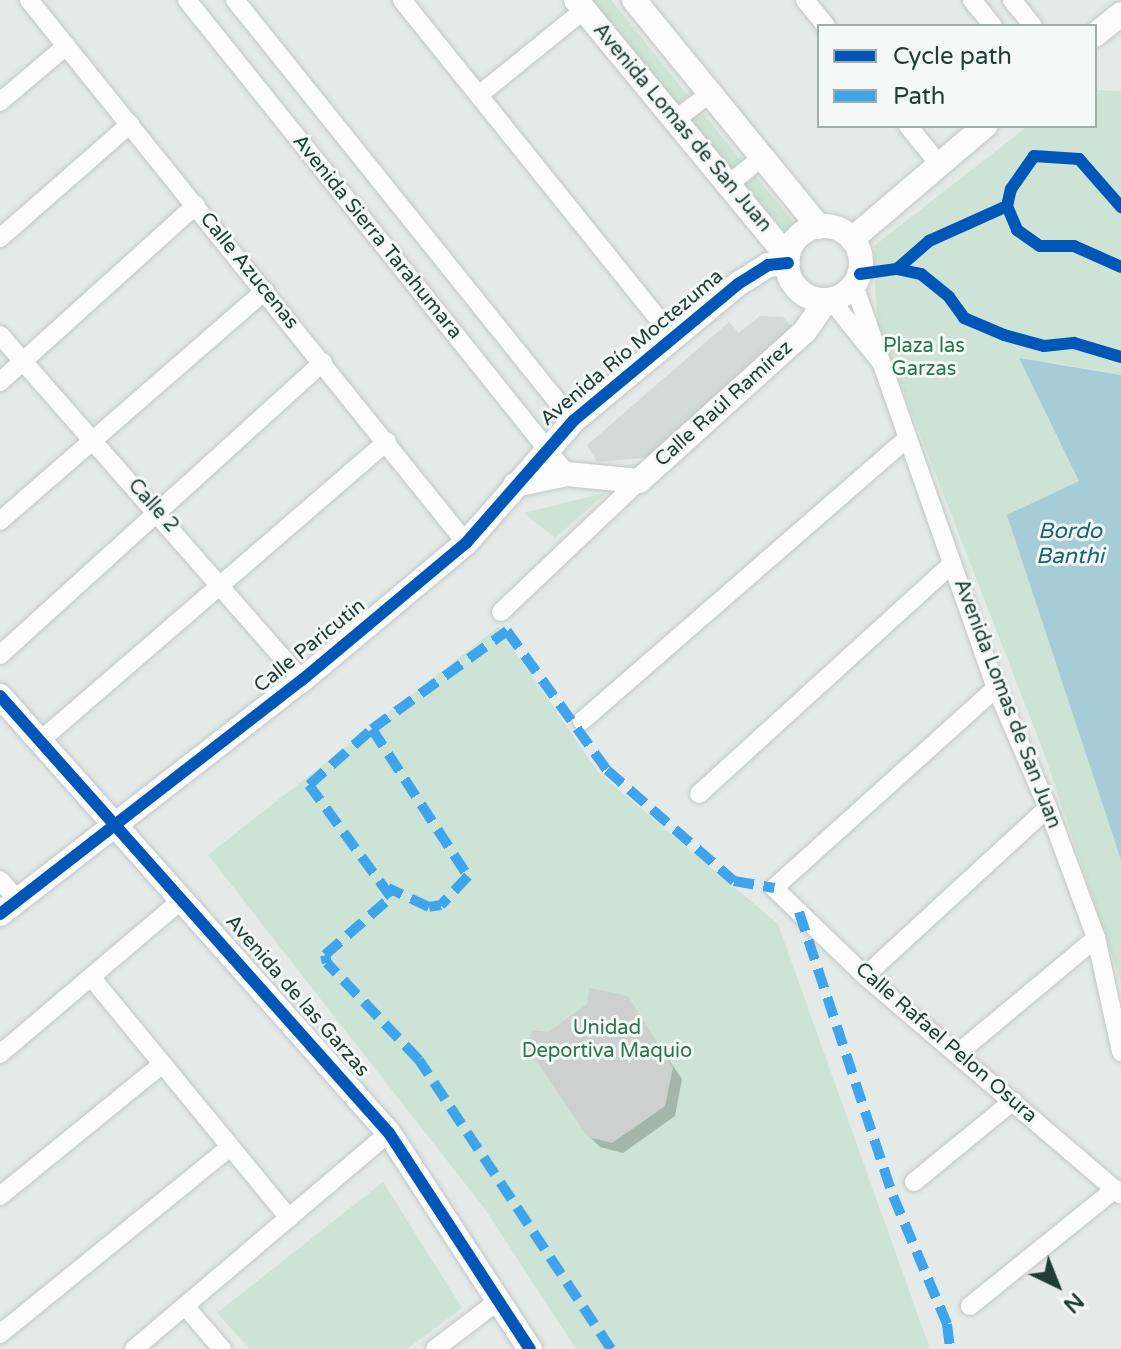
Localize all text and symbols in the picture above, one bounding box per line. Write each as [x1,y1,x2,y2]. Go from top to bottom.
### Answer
street label: Avenida Lomas de San Juan [588,19,776,237]
legend [817,24,1097,128]
text: Cycle path [893,42,1012,71]
text: Path [893,82,946,111]
street label: Avenida Sierra Tarahumara [287,130,467,344]
street label: Calle Azucenas [194,208,304,334]
street label: Avenida Río Moctezuma [536,265,728,431]
park label: Plaza las Garzas [883,334,965,381]
street label: Calle Raúl Ramírez [650,336,798,472]
street label: Calle 2 [123,474,183,538]
water label: Bordo Banthi [1036,518,1104,570]
street label: Avenida Lomas de San Juan [948,576,1066,832]
street label: Calle Paricutin [250,594,370,698]
street label: Avenida de las Garzas [220,910,374,1082]
street label: Calle Rafael Pelon Osura [850,958,1042,1128]
park label: Unidad Deportiva Maquio [522,1017,692,1064]
north arrow [1017,1245,1097,1325]
text: N [1058,1287,1089,1318]

